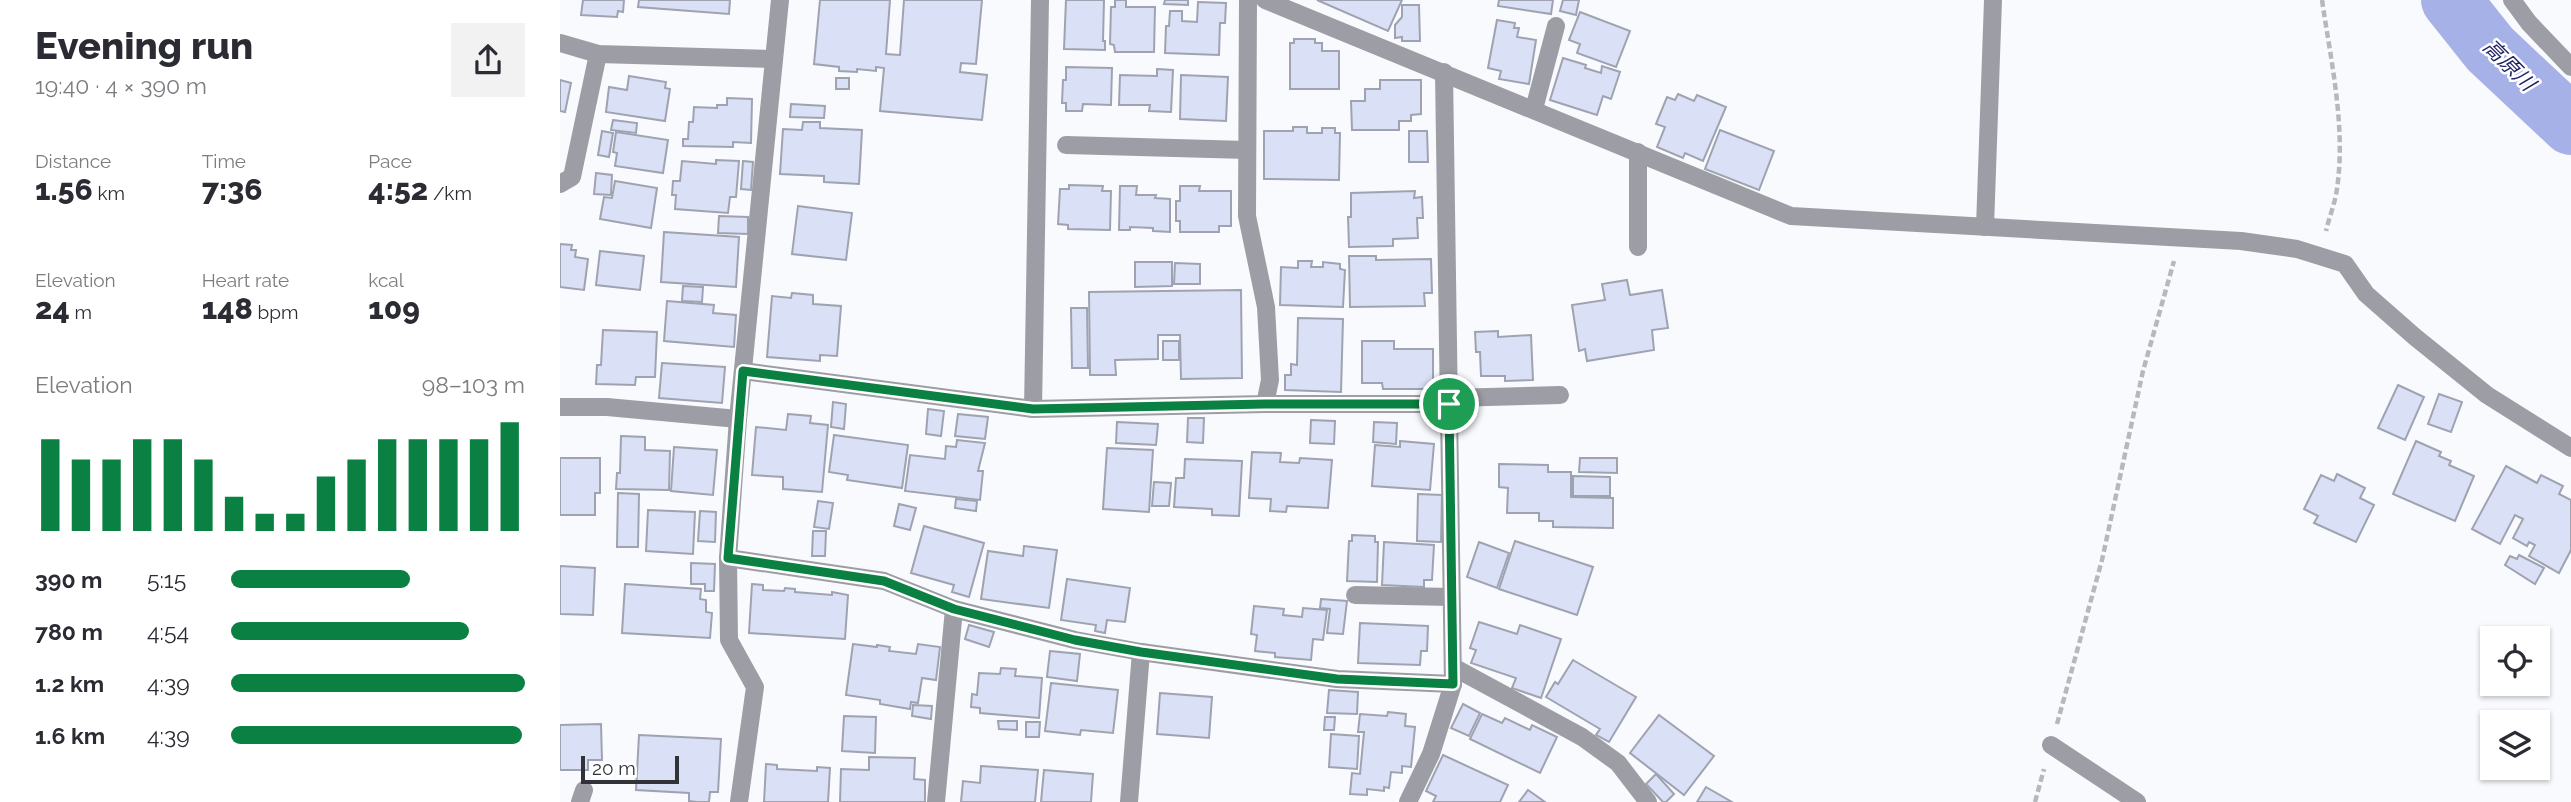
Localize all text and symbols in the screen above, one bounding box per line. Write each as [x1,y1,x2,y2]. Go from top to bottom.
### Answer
text: Evening run [35,23,253,68]
button: share [451,23,525,97]
water label: 高原川 [2478,34,2542,97]
text: 19:40 · 4 × 390 m [35,72,207,99]
text: Distance [35,150,111,172]
text: Time [202,150,246,172]
text: Pace [368,150,412,172]
text: 1.56 [35,172,93,207]
text: 7:36 [202,172,262,207]
text: 4:52 [368,172,428,207]
text: km [93,182,125,204]
text: /km [428,182,472,204]
text: Elevation [35,269,116,291]
text: Heart rate [202,269,289,291]
text: kcal [368,269,404,291]
text: 24 [35,291,70,326]
text: 148 [202,291,253,326]
text: 109 [368,291,420,326]
text: m [70,301,92,323]
text: bpm [253,301,299,323]
text: Elevation [35,371,133,398]
text: 98–103 m [422,371,525,398]
pin [1419,374,1479,434]
icon: arrive [1430,385,1468,423]
text: 390 m [35,566,102,593]
text: 5:15 [147,566,186,593]
text: 780 m [35,618,103,645]
text: 4:54 [147,618,189,645]
map controls [2480,626,2550,780]
button: locate [2480,626,2550,696]
text: 1.2 km [35,670,104,697]
text: 4:39 [147,670,190,697]
button: layers [2480,710,2550,780]
text: 1.6 km [35,722,105,749]
text: 4:39 [147,722,190,749]
scale bar [581,753,679,785]
text: 20 m [592,757,636,779]

